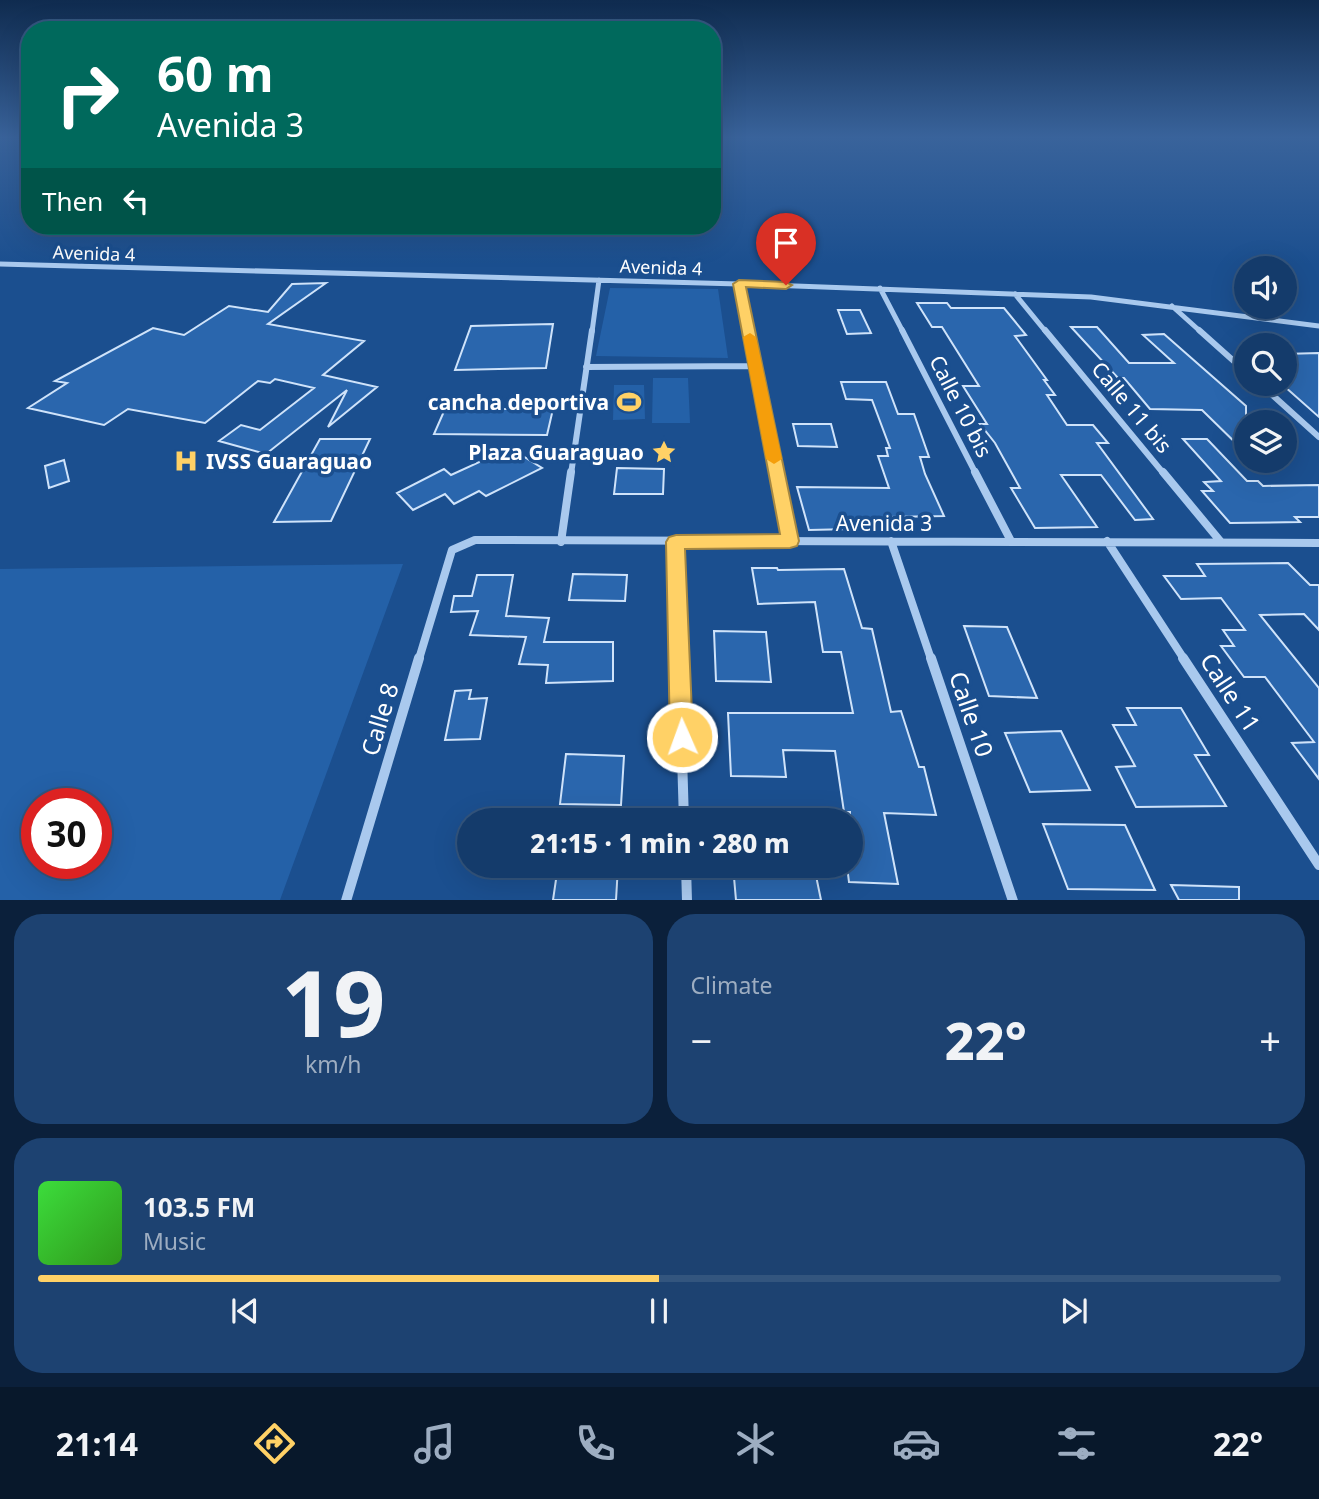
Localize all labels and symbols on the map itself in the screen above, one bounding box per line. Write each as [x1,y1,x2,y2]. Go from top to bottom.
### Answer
pin [756,213,816,285]
street label: Avenida 4 [52,240,136,266]
street label: Avenida 4 [619,254,703,280]
street label: Calle 10 bis [923,350,999,462]
street label: Calle 11 bis [1086,355,1178,459]
place label: cancha deportiva [428,388,609,416]
sports icon: cancha deportiva [615,388,643,416]
place label: Plaza Guaraguao [468,438,644,466]
place icon: Plaza Guaraguao [650,438,678,466]
hospital icon: IVSS Guaraguao [172,447,200,475]
place label: IVSS Guaraguao [206,447,372,475]
street label: Avenida 3 [836,509,932,537]
street label: Calle 11 [1193,646,1269,738]
street label: Calle 10 [942,667,1002,761]
street label: Calle 8 [352,679,406,759]
position arrow [645,700,719,774]
speed limit sign: 30 [21,788,112,879]

